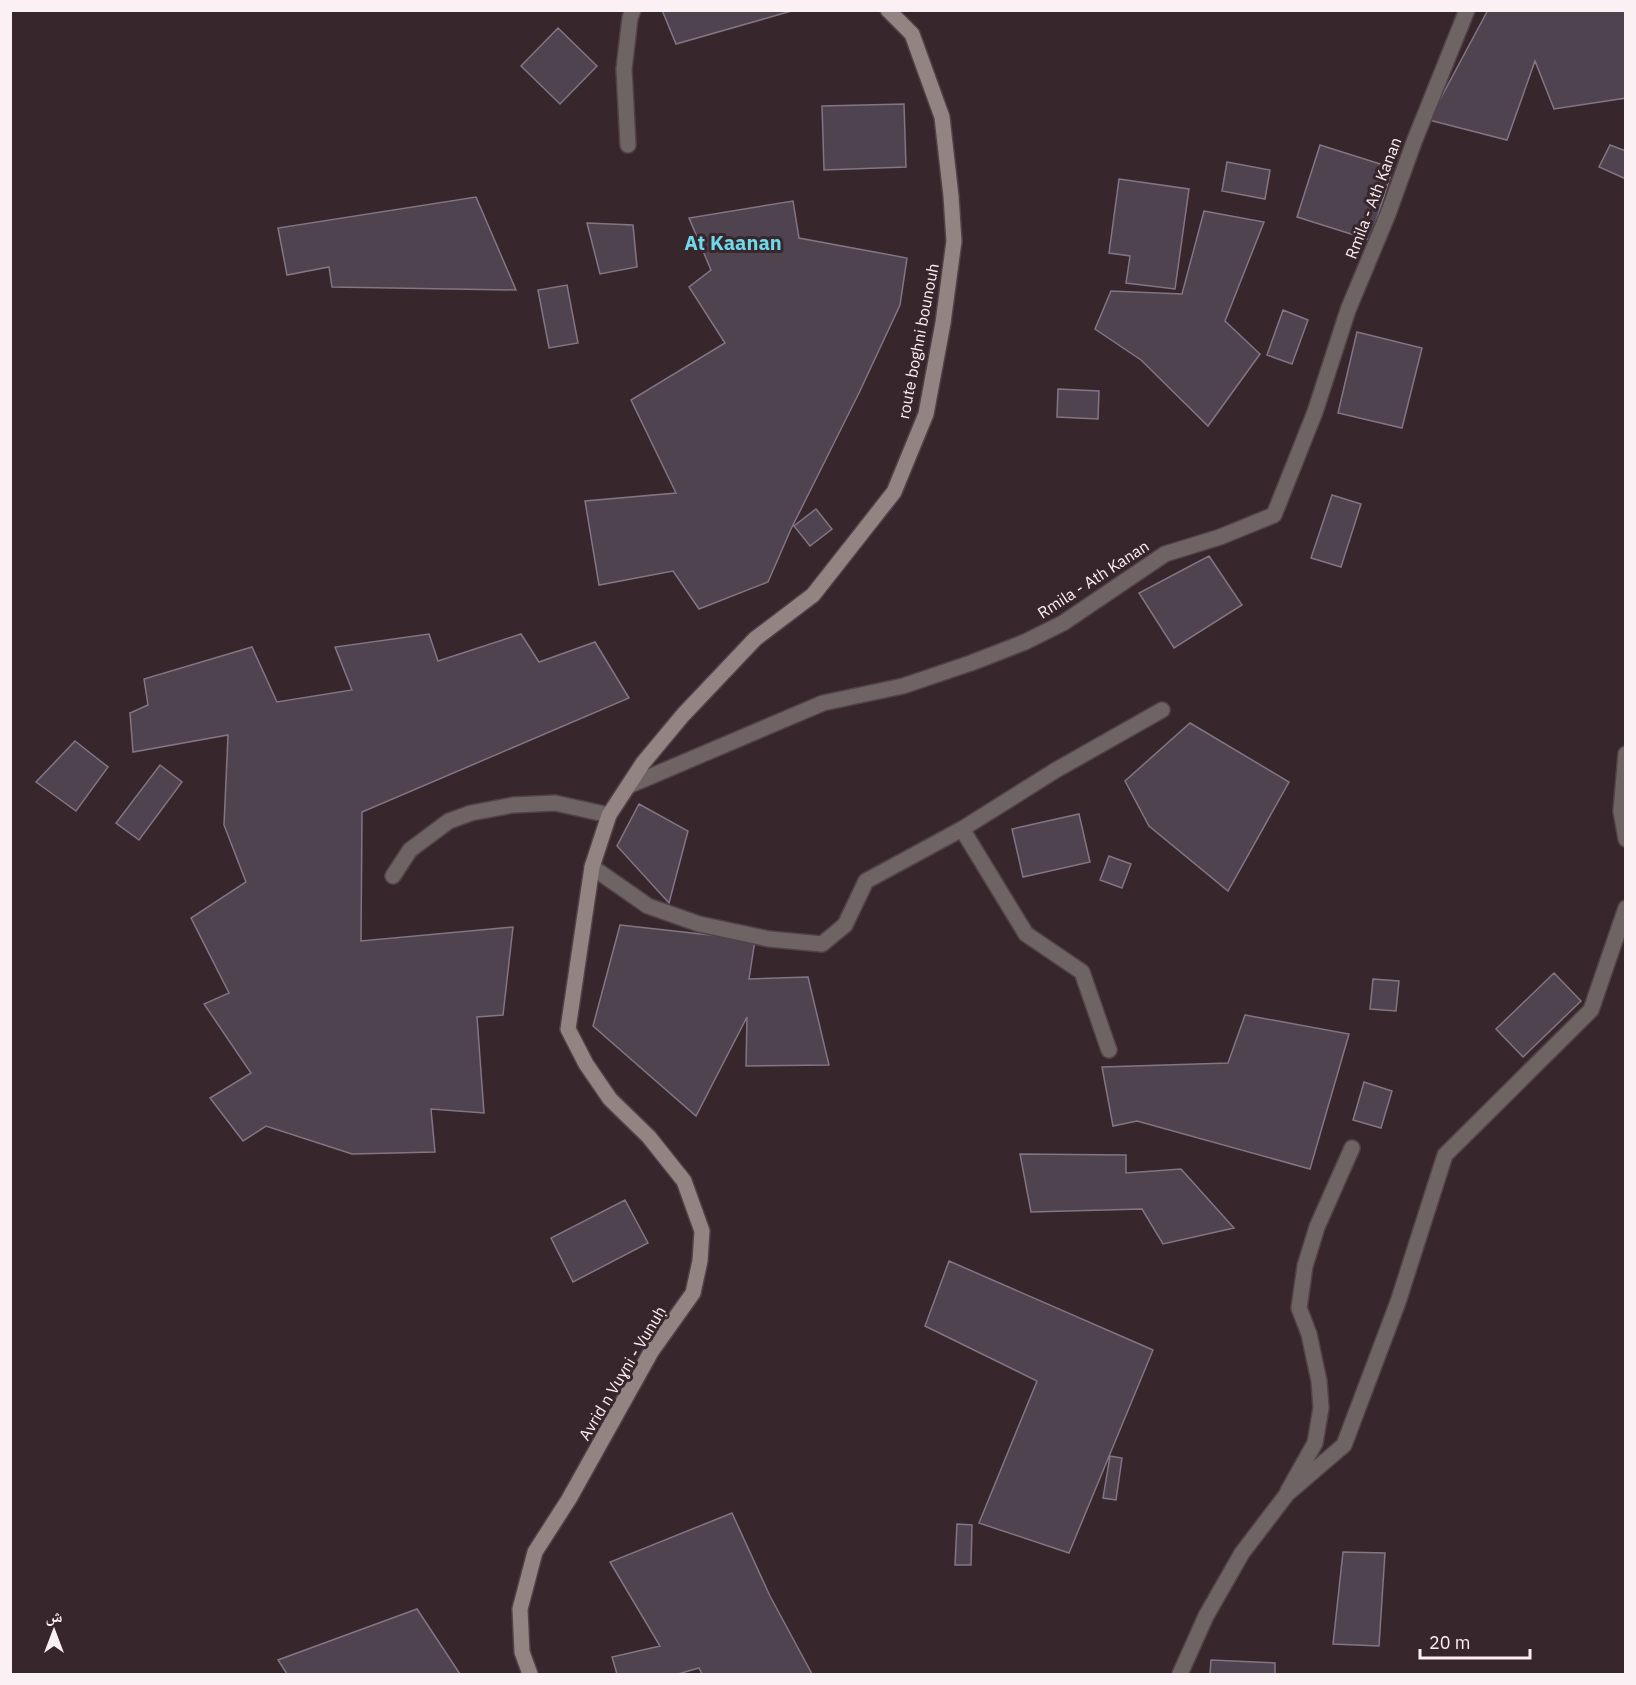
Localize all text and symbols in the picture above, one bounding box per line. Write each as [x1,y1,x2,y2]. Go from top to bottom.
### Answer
street label: Rmila - Ath Kanan [1341,134,1405,262]
district label: At Kaanan [684,229,782,256]
street label: route boghni bounouh [893,261,943,421]
street label: Rmila - Ath Kanan [1034,536,1152,622]
street label: Avrid n Vuɣni - Vunuḥ [574,1302,670,1444]
north arrow [24,1601,84,1661]
text: ش [46,1606,63,1626]
scale bar [1420,1622,1530,1660]
text: 20 m [1429,1631,1471,1654]

